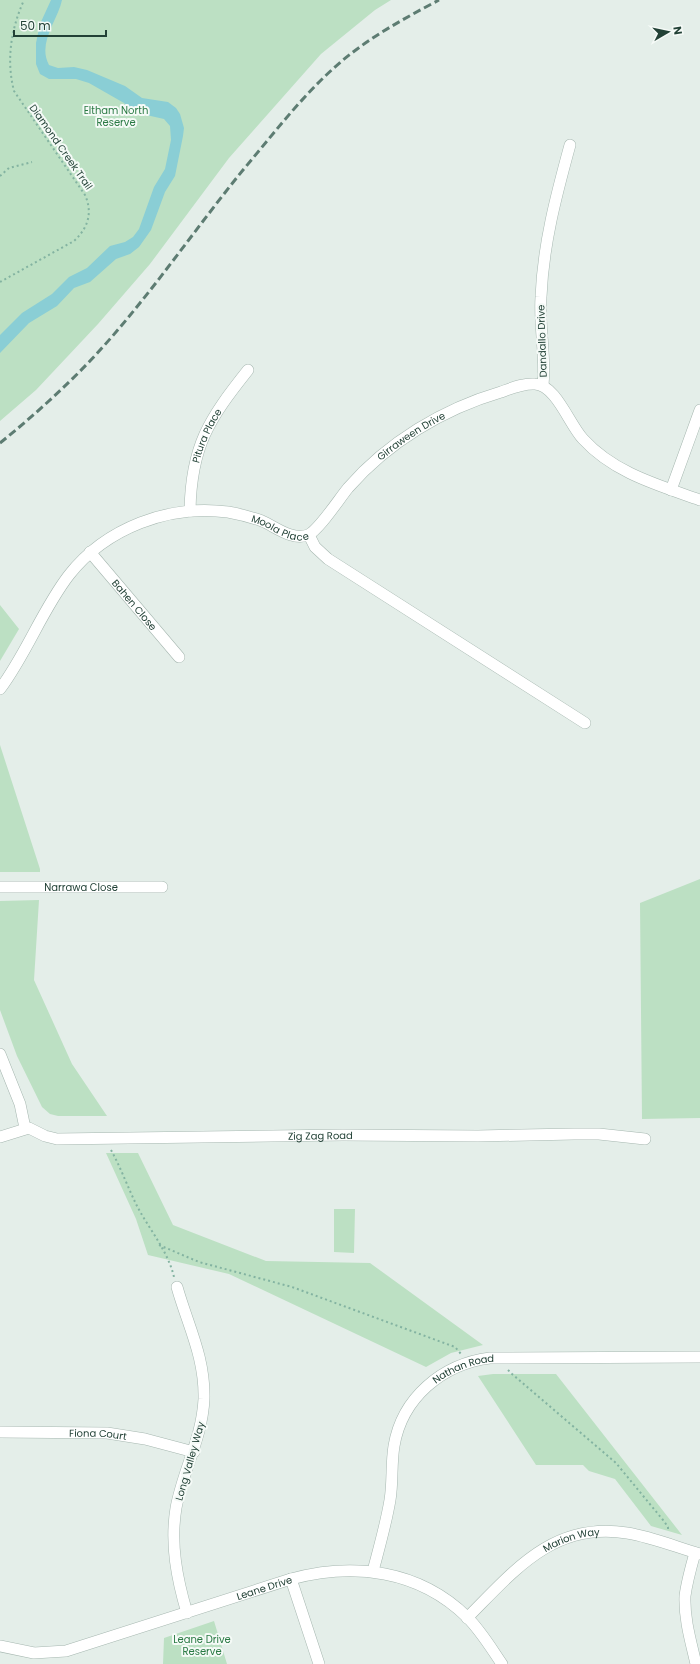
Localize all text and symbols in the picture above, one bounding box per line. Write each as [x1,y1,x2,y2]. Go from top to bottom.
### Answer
scale bar [14,12,106,38]
north arrow [648,12,688,52]
text: 50 m [20,17,51,34]
text: N [669,25,686,36]
street label: Diamond Creek Trail [26,101,96,193]
park label: Eltham North Reserve [84,103,148,130]
street label: Dandallo Drive [533,304,551,378]
street label: Pitura Place [188,405,225,464]
street label: Girraween Drive [373,408,448,464]
street label: Moola Place [250,511,310,544]
street label: Bahen Close [109,576,161,633]
street label: Narrawa Close [44,880,118,895]
street label: Zig Zag Road [288,1127,353,1143]
street label: Nathan Road [429,1350,494,1387]
street label: Long Valley Way [172,1419,209,1502]
street label: Fiona Court [69,1425,128,1444]
street label: Marion Way [540,1524,600,1555]
street label: Leane Drive [235,1572,294,1603]
park label: Leane Drive Reserve [173,1632,231,1659]

